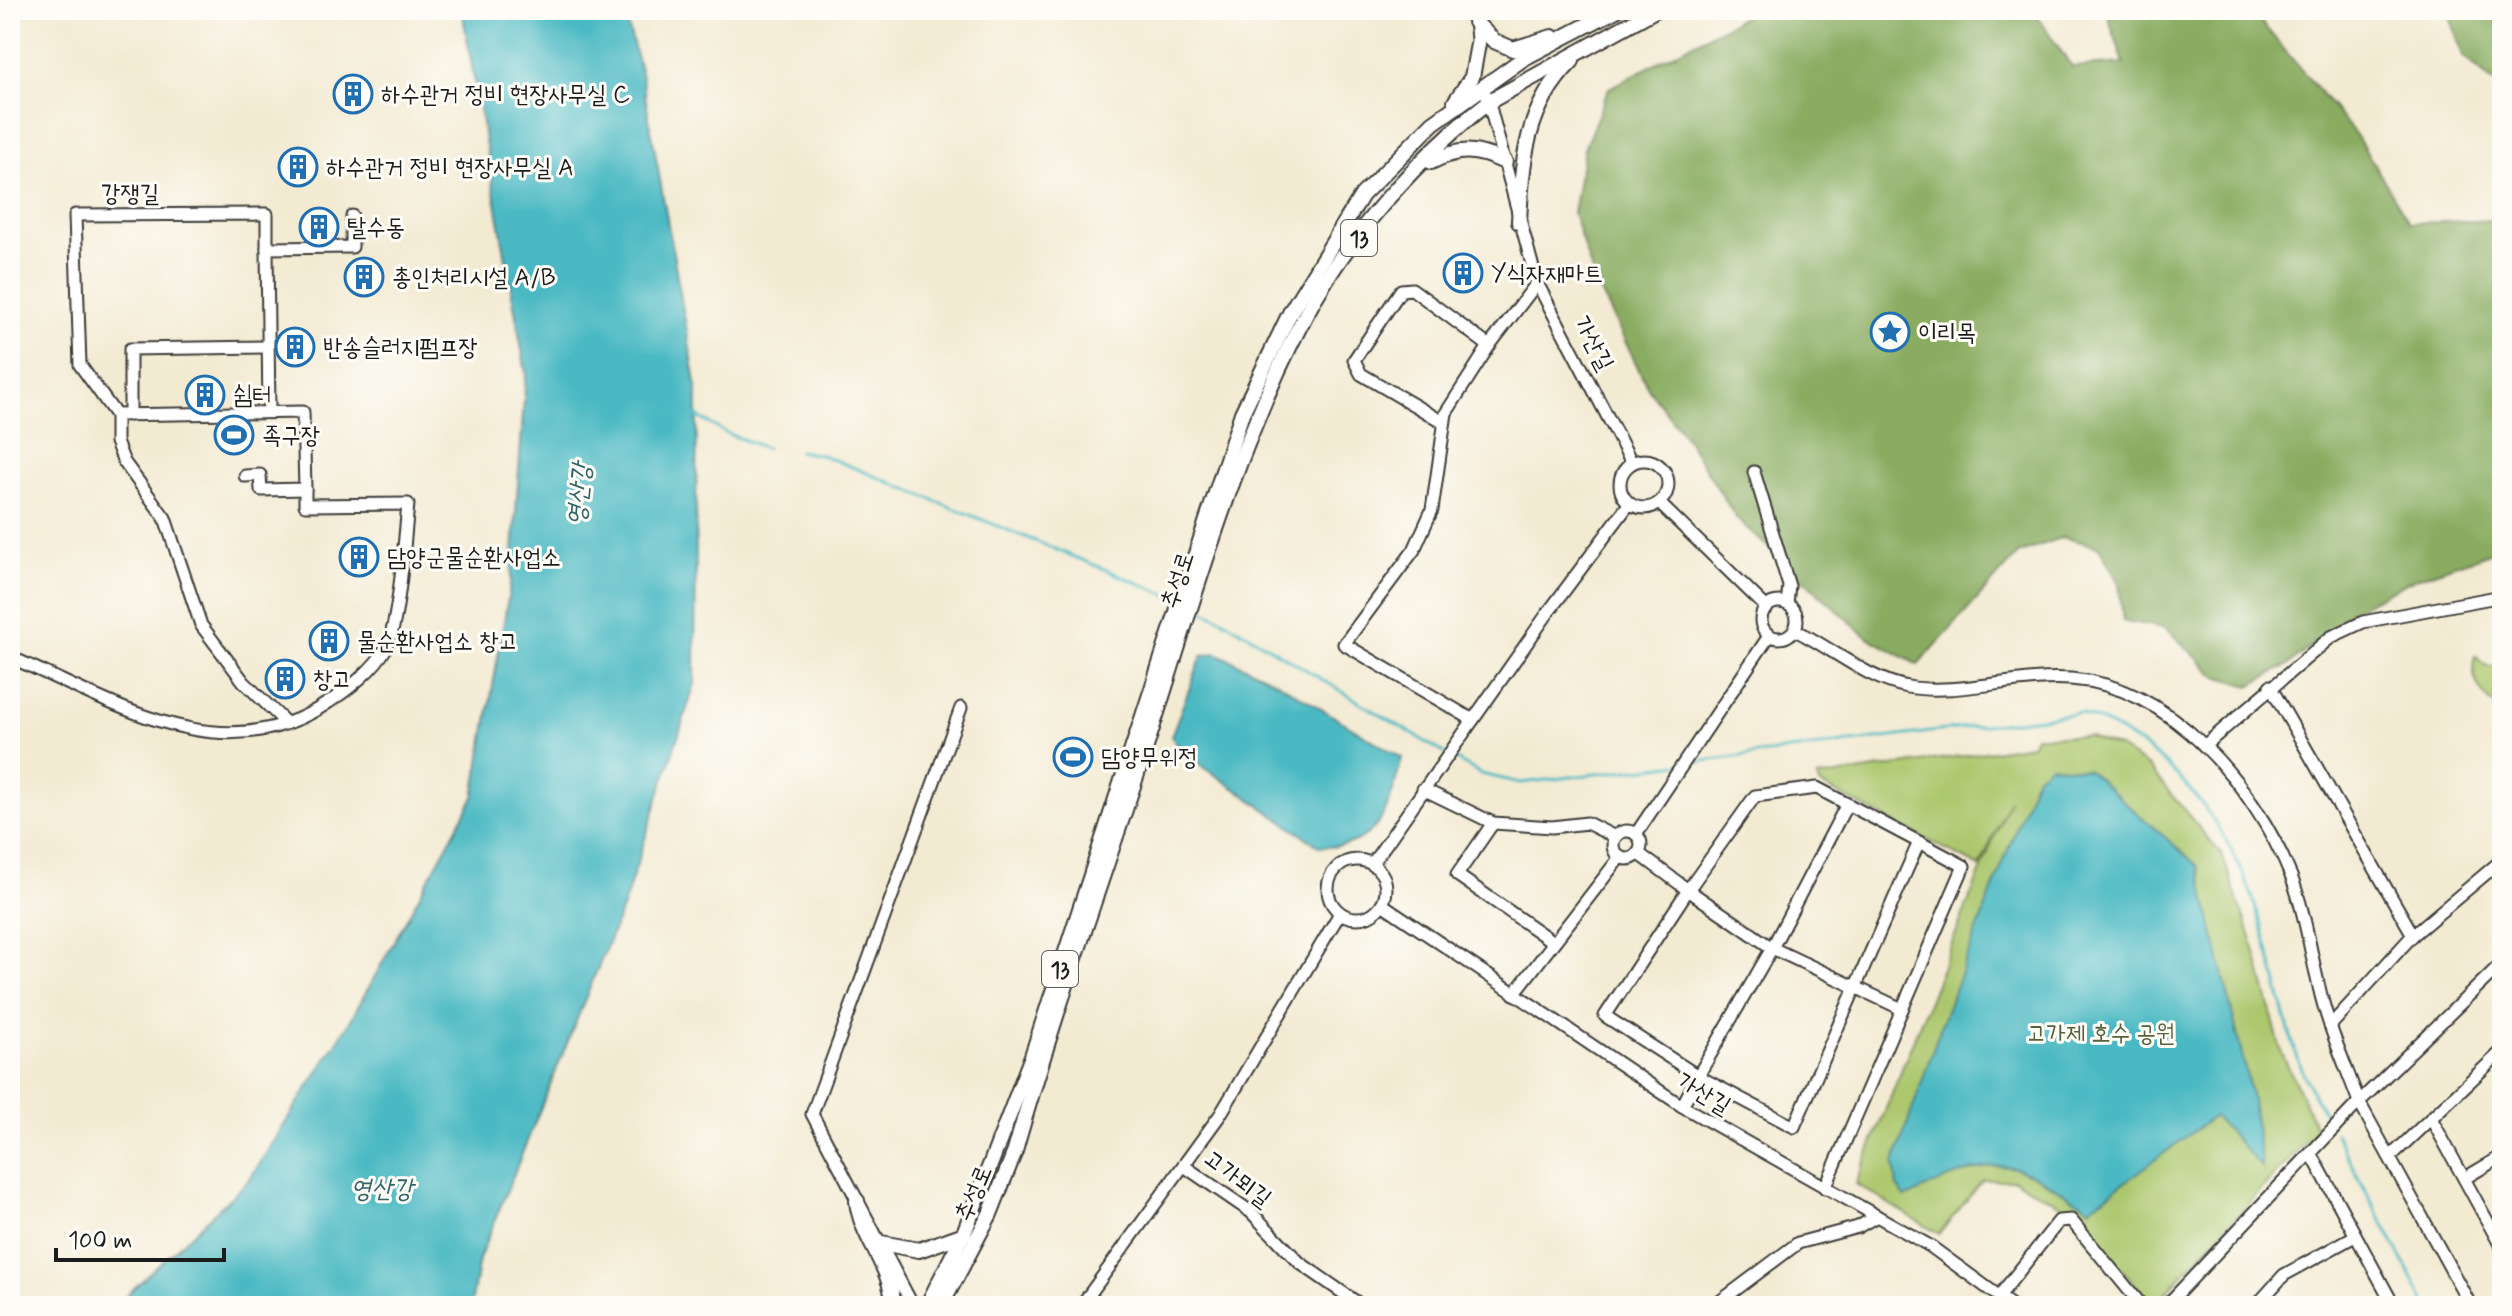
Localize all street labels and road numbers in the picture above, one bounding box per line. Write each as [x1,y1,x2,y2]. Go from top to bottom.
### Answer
street label: 강쟁길 [101,179,159,210]
road number: 13 [1341,220,1377,256]
street label: 가산길 [1565,311,1620,377]
street label: 추성로 [1155,548,1202,613]
road number: 13 [1042,951,1078,987]
street label: 가산길 [1670,1066,1736,1122]
street label: 고가뫼길 [1197,1144,1277,1215]
street label: 추성로 [949,1161,1000,1226]

